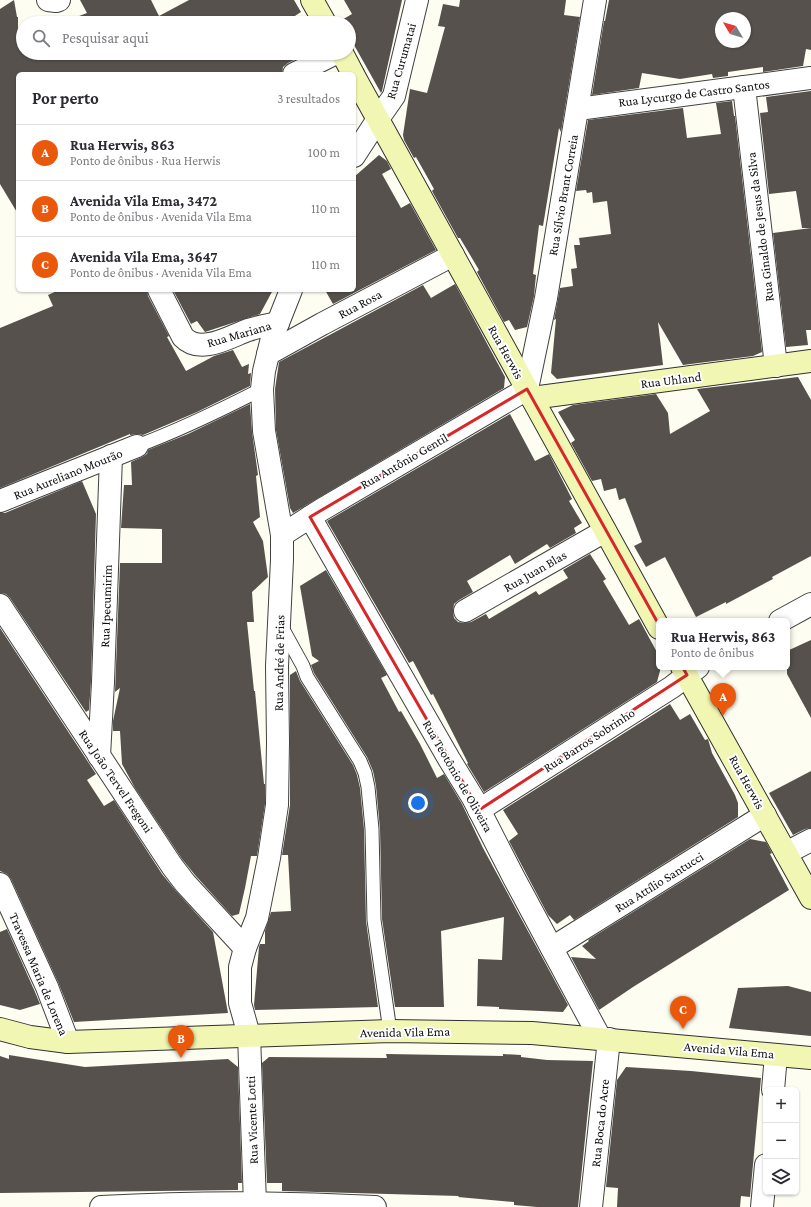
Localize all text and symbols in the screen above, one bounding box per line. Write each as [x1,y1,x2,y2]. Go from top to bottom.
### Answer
north arrow [715,12,751,48]
search box [16,16,356,60]
street label: Rua Curumatai [383,21,419,101]
icon: search [30,27,52,49]
text: Pesquisar aqui [62,30,149,46]
street label: Rua Lycurgo de Castro Santos [617,76,771,110]
text: Por perto [32,89,99,108]
text: 3 resultados [277,91,340,106]
street label: Rua Sílvio Brant Correia [545,133,581,257]
text: Rua Herwis, 863 [70,137,175,153]
text: A [41,145,49,160]
text: 100 m [308,145,340,160]
street label: Rua Ginaldo de Jesus da Silva [743,151,777,303]
text: Ponto de ônibus · Rua Herwis [70,153,221,168]
text: Avenida Vila Ema, 3472 [70,193,217,209]
text: B [41,201,49,216]
text: 110 m [311,201,340,216]
text: Ponto de ônibus · Avenida Vila Ema [70,209,252,224]
text: Avenida Vila Ema, 3647 [70,249,218,265]
text: C [41,257,49,272]
text: 110 m [311,257,340,272]
text: Ponto de ônibus · Avenida Vila Ema [70,265,252,280]
street label: Rua Rosa [336,286,384,322]
street label: Rua Mariana [205,318,273,350]
street label: Rua Herwis [485,322,527,382]
street label: Rua Uhland [640,369,702,391]
street label: Rua Antônio Gentil [357,430,451,492]
street label: Rua Aureliano Mourão [11,445,125,503]
street label: Rua Juan Blas [501,547,569,595]
street label: Rua Ipecumirim [97,563,115,648]
street label: Rua André de Frias [271,615,287,711]
popup [656,618,790,670]
text: Rua Herwis, 863 [671,629,775,645]
text: Ponto de ônibus [671,645,754,660]
pin: A [710,683,736,716]
street label: Rua Barros Sobrinho [540,705,638,775]
street label: Rua Teotônio de Oliveira [420,717,496,835]
street label: Rua João Tervel Fregoni [76,726,156,836]
street label: Rua Herwis [726,752,768,812]
your location [408,793,428,813]
street label: Rua Attílio Santucci [612,848,707,915]
street label: Travessa Maria de Lorena [6,910,72,1038]
pin: C [670,996,696,1029]
street label: Avenida Vila Ema [360,1024,450,1040]
pin: B [168,1025,194,1058]
street label: Avenida Vila Ema [683,1039,775,1061]
street label: Rua Vicente Lotti [243,1075,261,1164]
street label: Rua Boca do Acre [588,1078,612,1168]
map controls [763,1087,799,1195]
button: + [763,1087,799,1123]
button: − [763,1123,799,1159]
button: layers [763,1159,799,1195]

